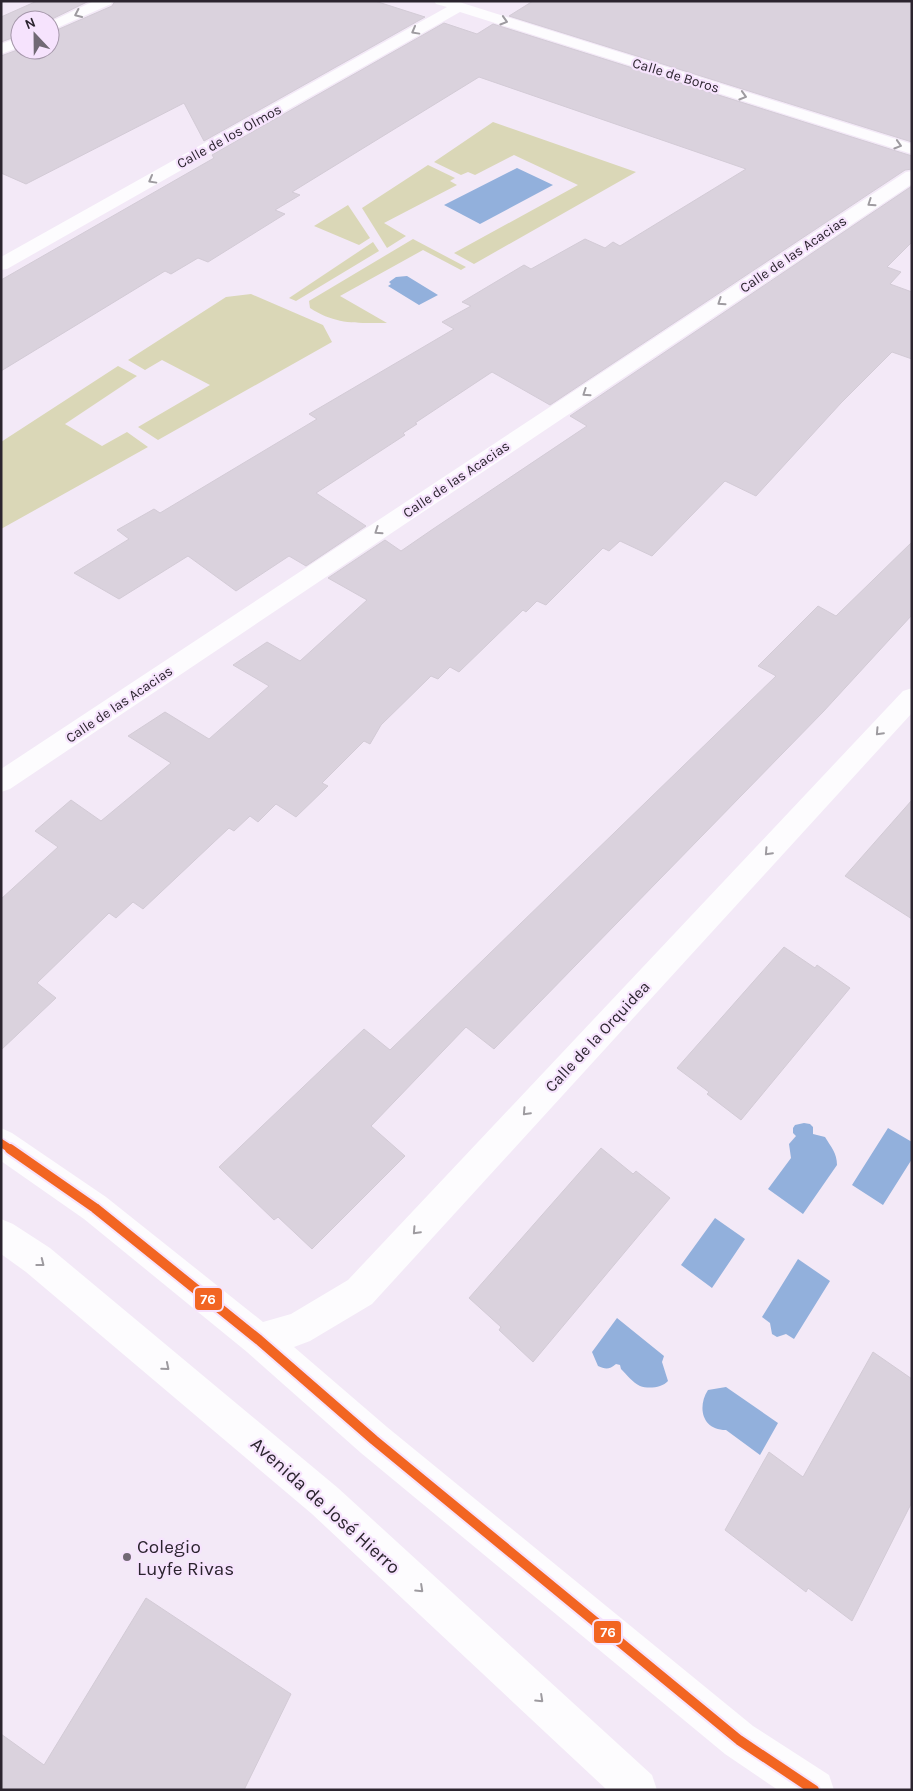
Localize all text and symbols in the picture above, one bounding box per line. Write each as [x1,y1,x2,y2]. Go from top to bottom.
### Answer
one-way arrow [74,8,83,19]
north arrow [10,10,60,60]
text: N [22,14,38,33]
one-way arrow [500,16,508,26]
one-way arrow [412,24,421,34]
street label: Calle de Boros [630,54,721,97]
one-way arrow [738,91,746,101]
street label: Calle de los Olmos [174,101,284,172]
one-way arrow [893,139,901,149]
one-way arrow [148,173,157,183]
one-way arrow [867,197,877,206]
street label: Calle de las Acacias [737,212,850,296]
one-way arrow [718,296,727,306]
one-way arrow [582,386,591,396]
street label: Calle de las Acacias [400,437,513,521]
one-way arrow [374,525,384,534]
street label: Calle de las Acacias [63,662,176,746]
one-way arrow [876,727,885,736]
one-way arrow [765,846,774,855]
street label: Calle de la Orquidea [541,977,654,1096]
one-way arrow [523,1106,532,1115]
one-way arrow [413,1225,422,1234]
one-way arrow [36,1257,45,1266]
line badge: 76 [194,1287,223,1311]
text: 76 [200,1291,216,1308]
one-way arrow [161,1361,170,1370]
street label: Avenida de José Hierro [246,1433,404,1579]
place label: Colegio Luyfe Rivas [137,1536,234,1580]
marker: Colegio Luyfe Rivas [121,1551,133,1563]
one-way arrow [415,1583,424,1592]
line badge: 76 [593,1620,622,1644]
text: 76 [600,1624,616,1641]
one-way arrow [534,1693,543,1702]

